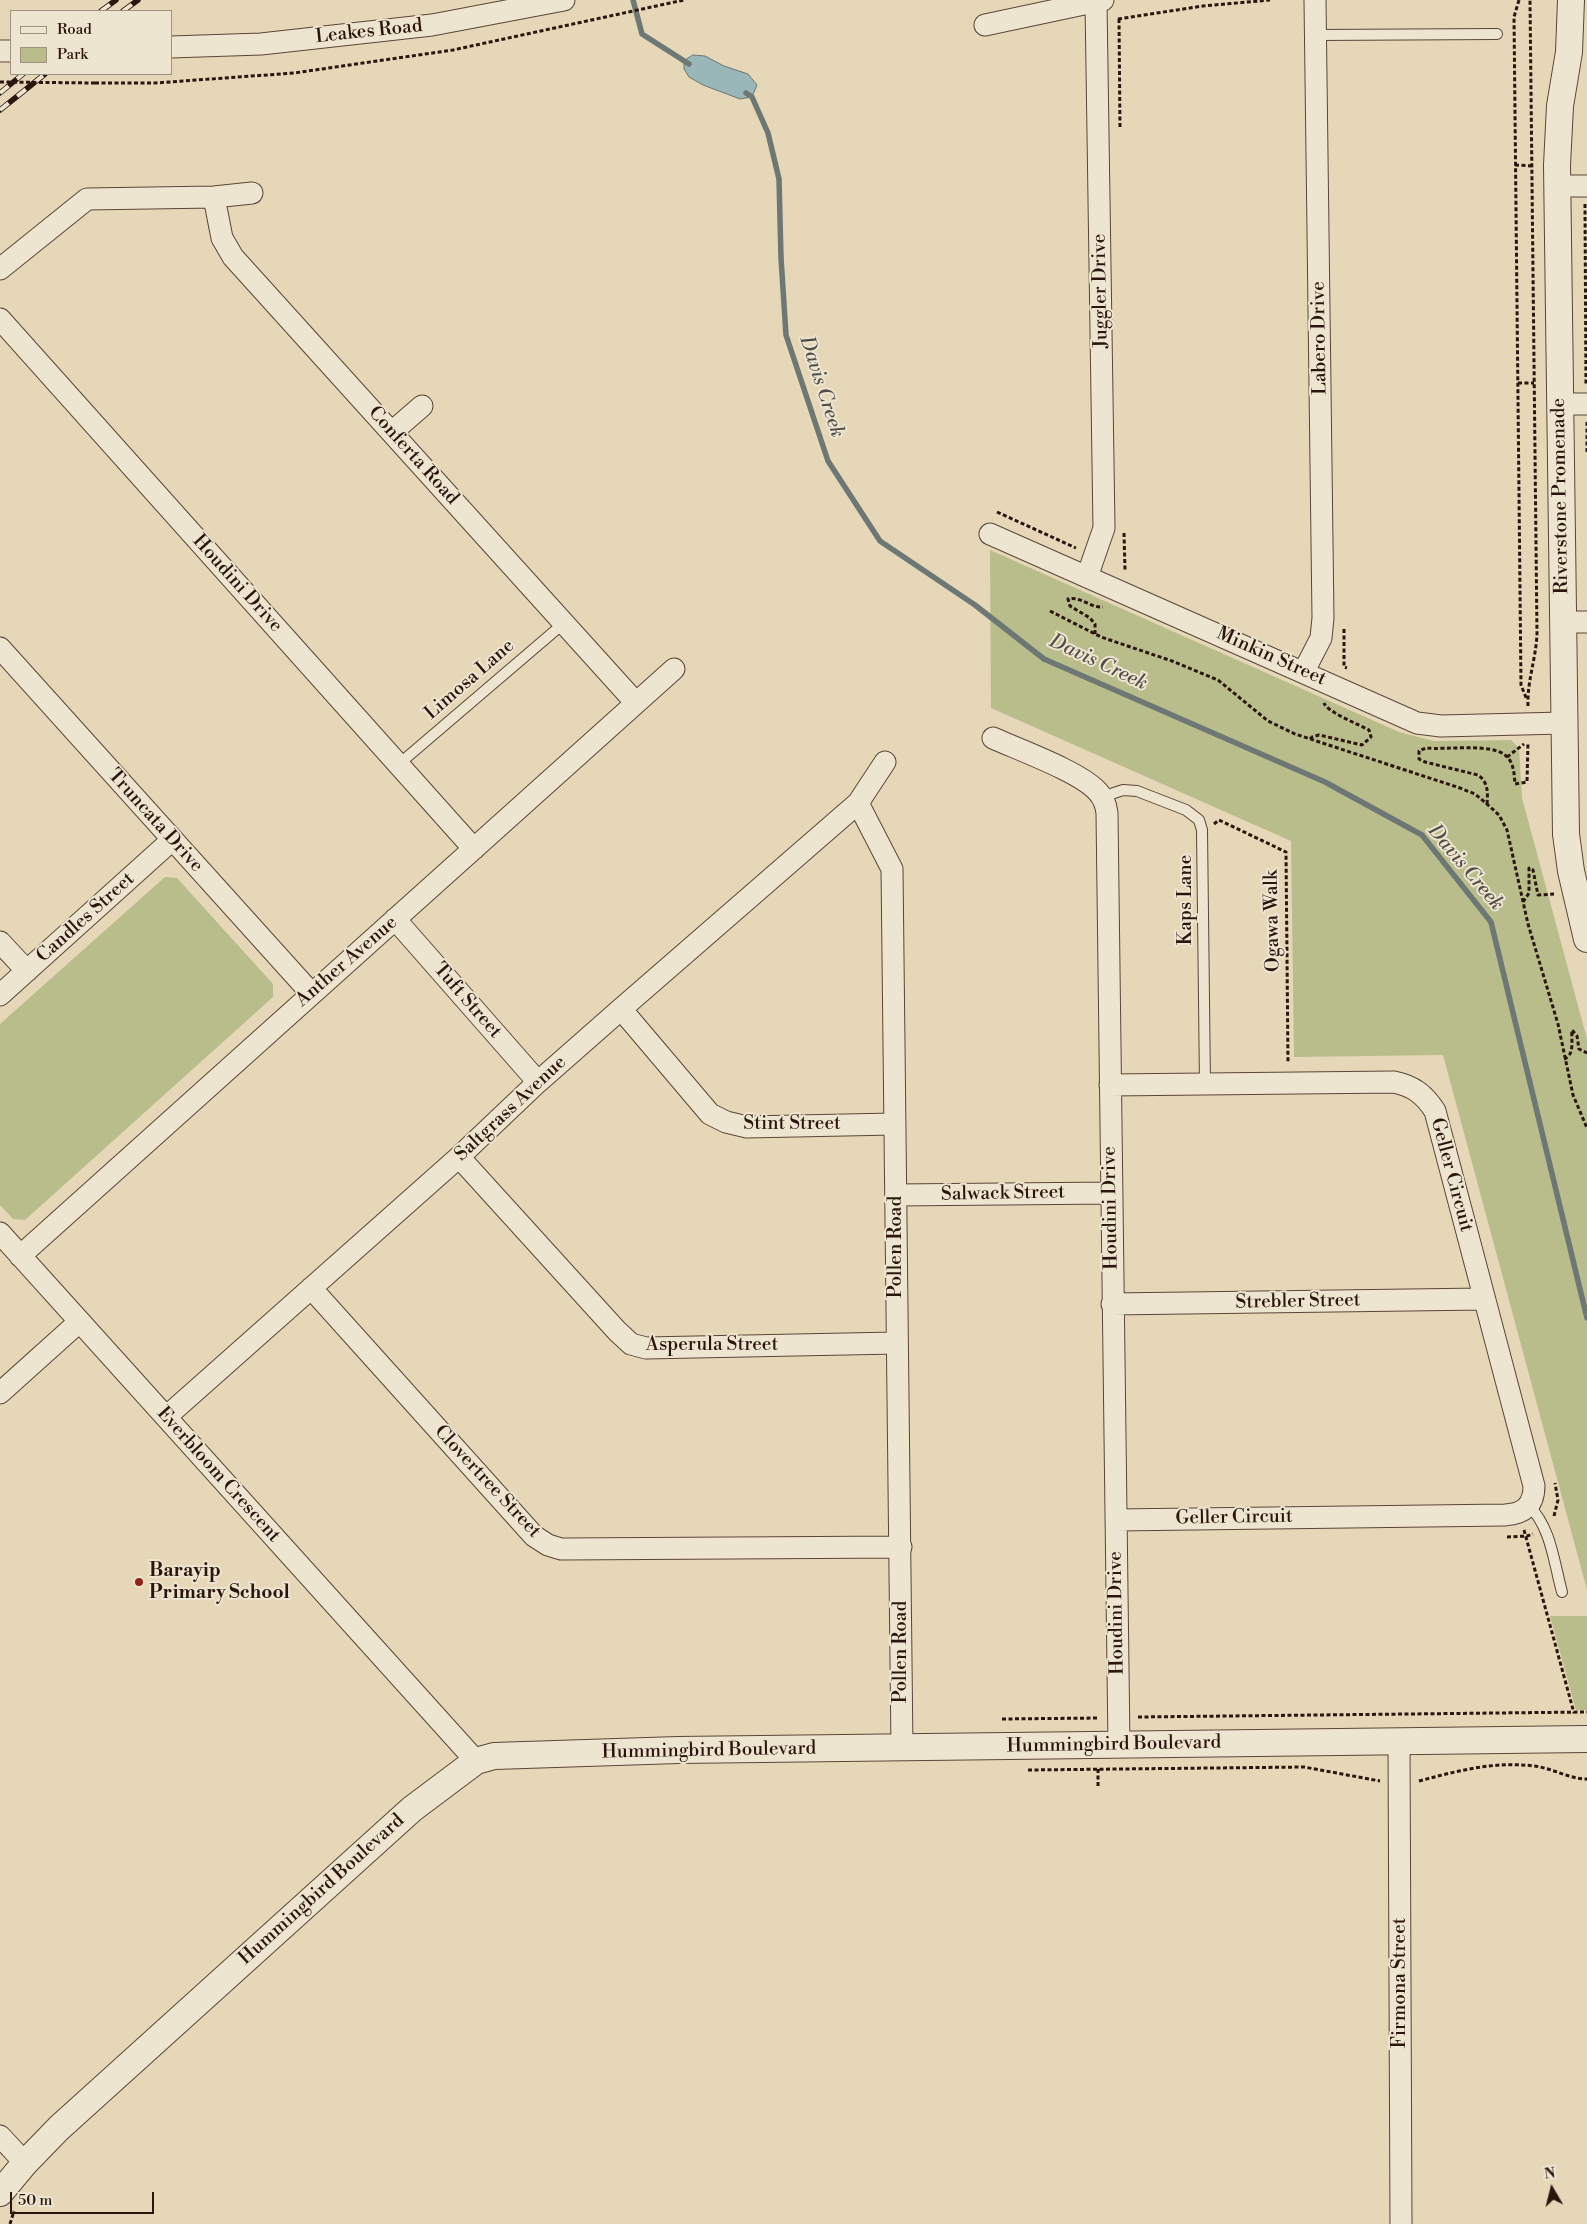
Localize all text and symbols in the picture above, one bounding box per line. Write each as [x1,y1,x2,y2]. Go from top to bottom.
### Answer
legend [10,10,172,75]
street label: Leakes Road [314,15,424,49]
text: Road [57,20,92,39]
text: Park [57,45,88,64]
street label: Juggler Drive [1089,234,1113,348]
street label: Labero Drive [1308,281,1332,395]
water label: Davis Creek [793,333,849,441]
street label: Riverstone Promenade [1548,398,1574,594]
street label: Conferta Road [363,402,463,510]
street label: Houdini Drive [187,530,287,638]
street label: Minkin Street [1213,623,1329,691]
water label: Davis Creek [1045,630,1151,696]
street label: Limosa Lane [421,635,519,725]
street label: Truncata Drive [103,764,207,878]
water label: Davis Creek [1422,820,1508,916]
street label: Kaps Lane [1175,855,1197,945]
street label: Candles Street [32,868,140,968]
street label: Ogawa Walk [1261,870,1285,972]
street label: Anther Avenue [292,912,402,1012]
street label: Tuft Street [428,959,506,1043]
street label: Saltgrass Avenue [451,1052,571,1166]
street label: Stint Street [743,1113,841,1135]
street label: Geller Circuit [1425,1116,1477,1234]
street label: Houdini Drive [1099,1146,1123,1270]
street label: Salwack Street [941,1182,1065,1206]
street label: Pollen Road [885,1196,907,1298]
street label: Strebler Street [1235,1290,1361,1314]
street label: Asperula Street [646,1334,778,1356]
street label: Everbloom Crescent [151,1403,285,1547]
street label: Clovertree Street [429,1421,545,1543]
street label: Geller Circuit [1175,1506,1293,1530]
street label: Houdini Drive [1105,1551,1129,1675]
place label: Barayip Primary School [149,1560,290,1604]
marker: Barayip Primary School [133,1576,145,1588]
street label: Pollen Road [890,1601,912,1703]
street label: Hummingbird Boulevard [1007,1732,1221,1758]
street label: Hummingbird Boulevard [602,1738,816,1764]
street label: Hummingbird Boulevard [235,1810,409,1970]
street label: Firmona Street [1389,1918,1411,2048]
north arrow [1527,2164,1577,2214]
text: N [1543,2164,1557,2184]
scale bar [12,2182,156,2214]
text: 50 m [18,2191,52,2210]

